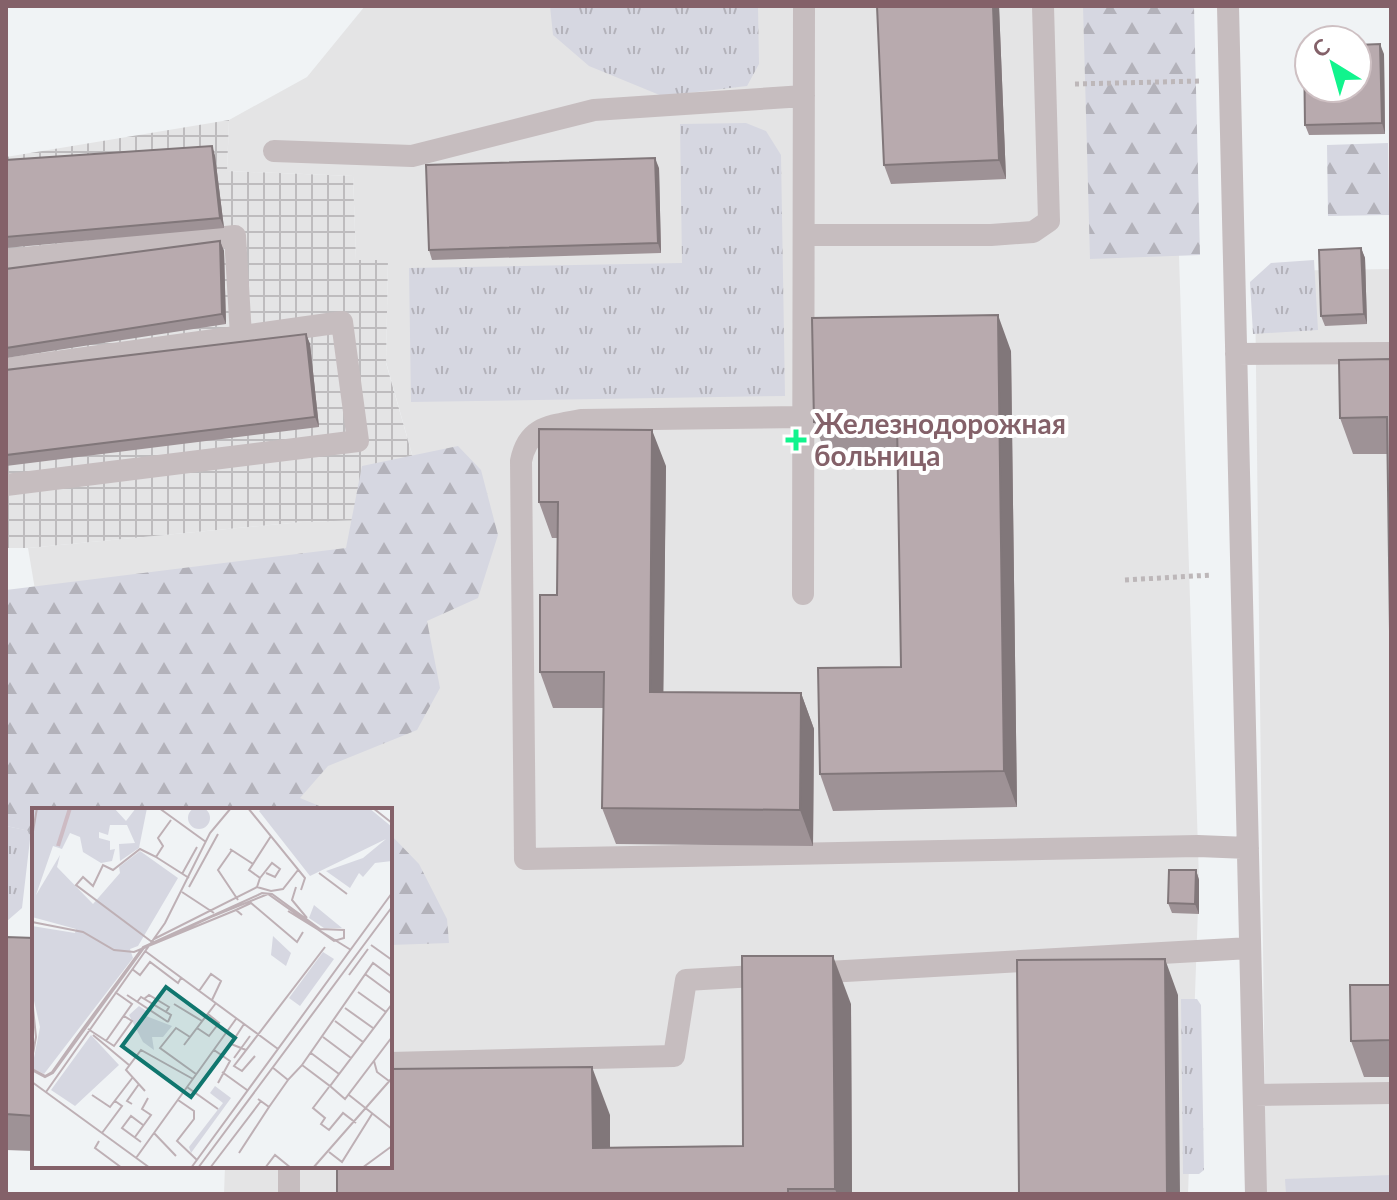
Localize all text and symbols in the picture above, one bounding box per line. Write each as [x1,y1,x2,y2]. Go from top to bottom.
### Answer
north arrow [1293,24,1373,104]
text: С [1307,32,1335,63]
place label: Железнодорожная больница [814,406,1066,472]
marker: Железнодорожная больница [785,429,807,451]
inset map [32,808,392,1168]

